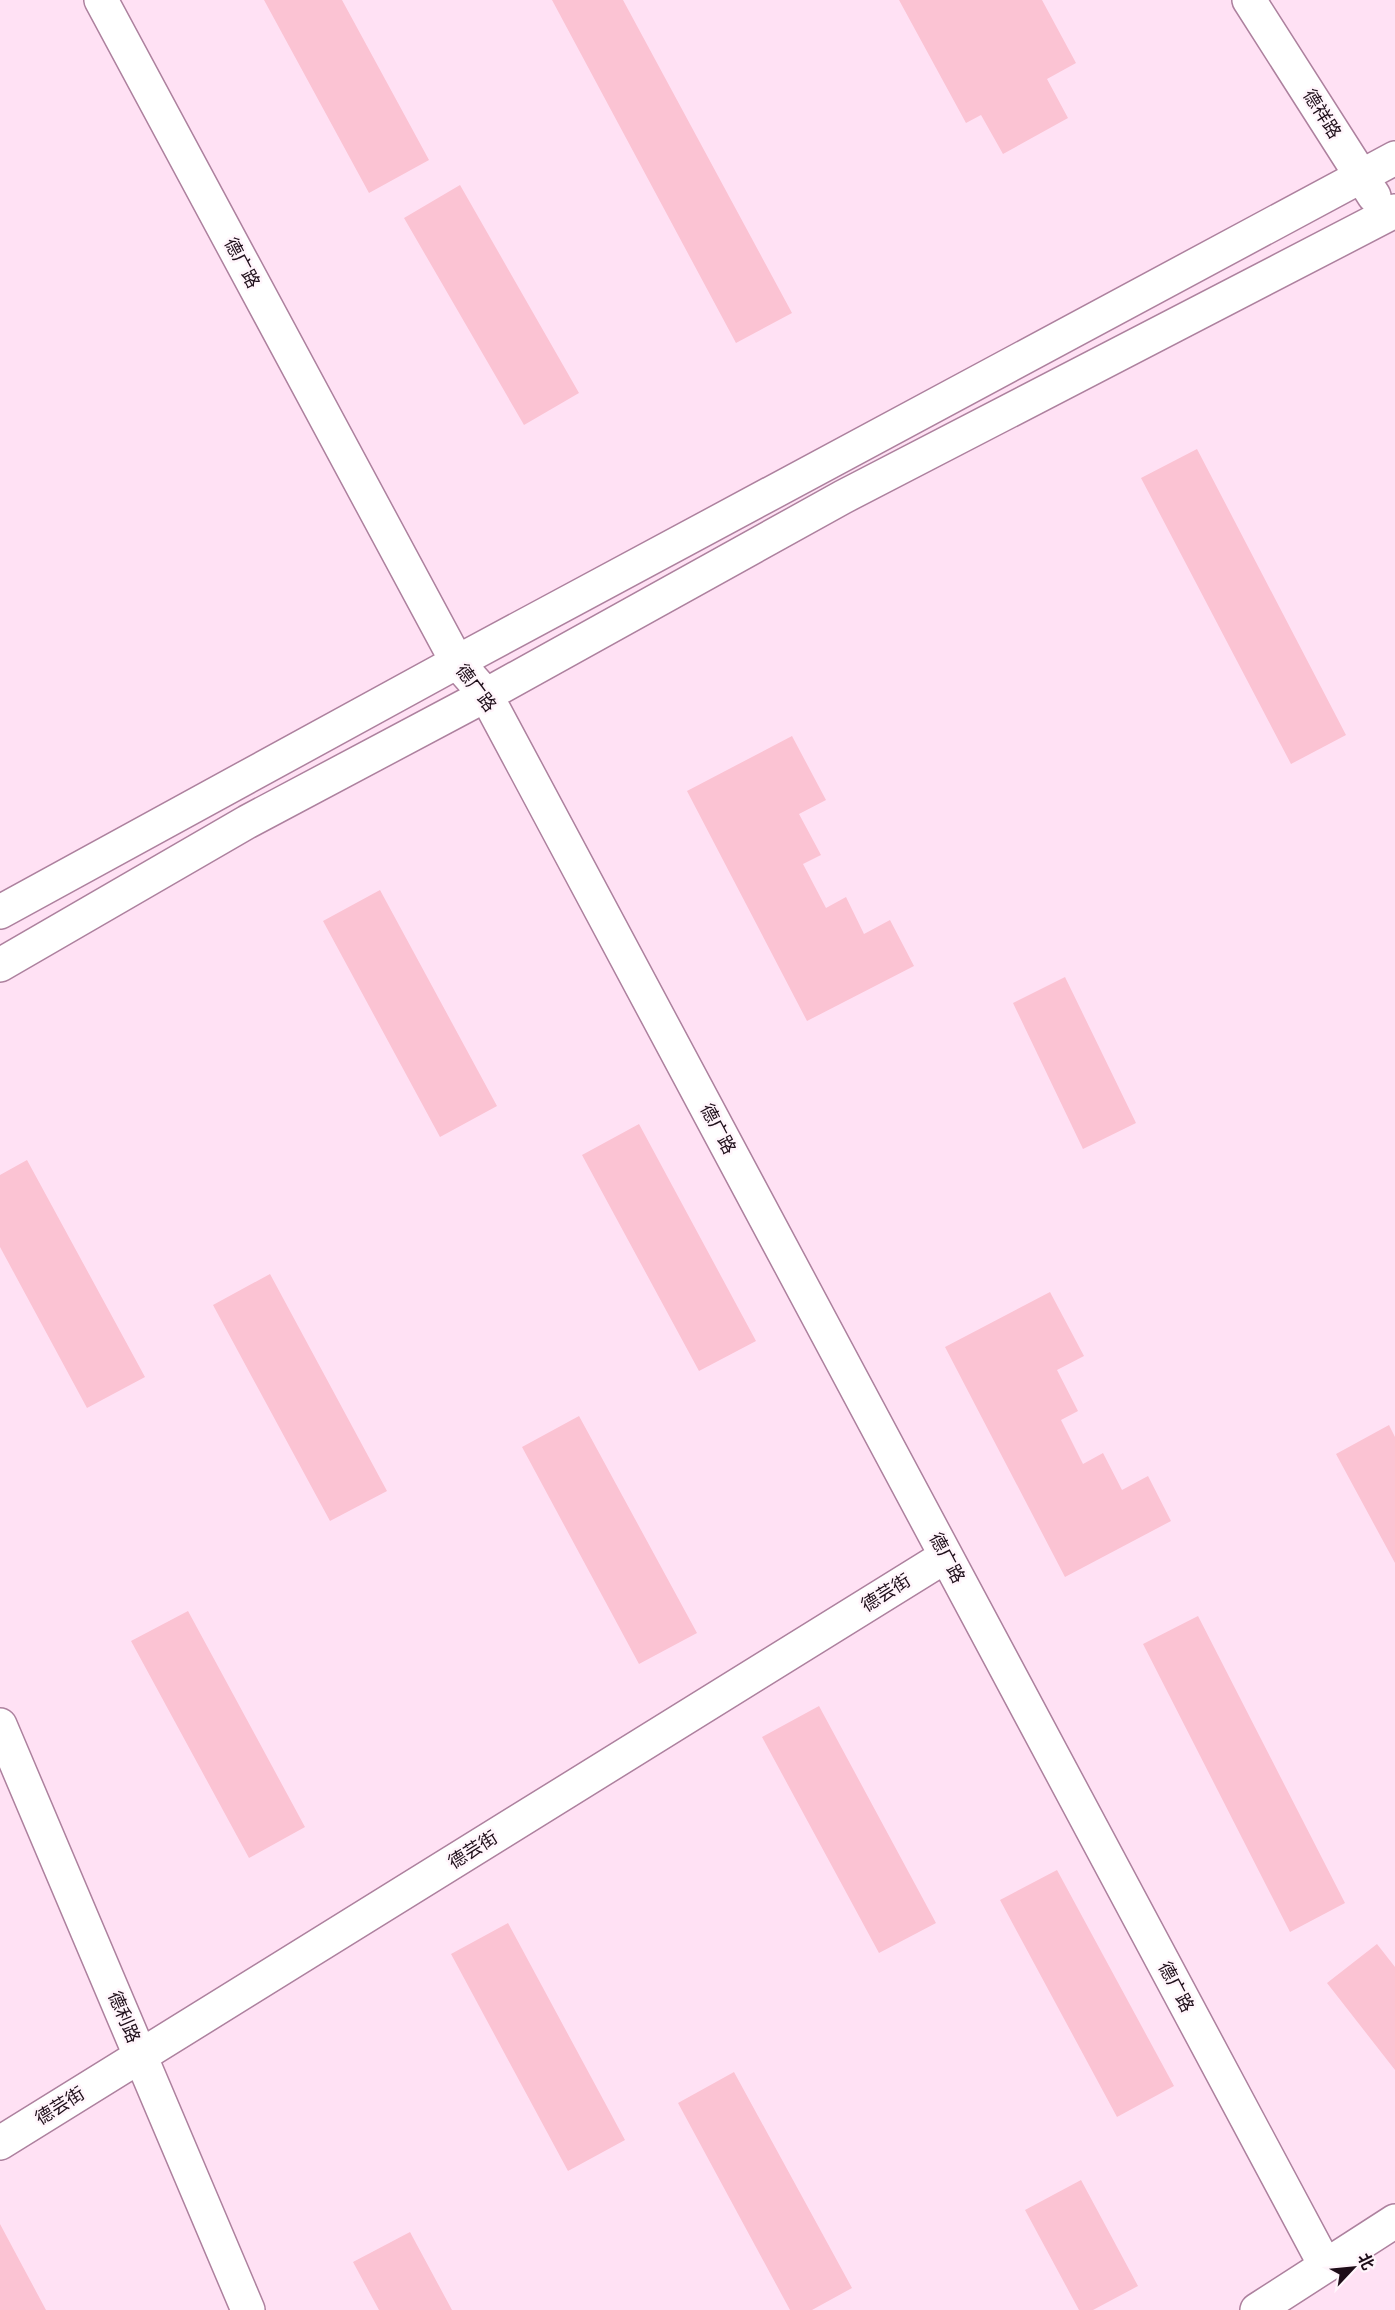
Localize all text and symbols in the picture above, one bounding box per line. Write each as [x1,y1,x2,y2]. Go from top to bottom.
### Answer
street label: 德祥路 [1298,86,1345,143]
street label: 德广路 [220,234,264,292]
street label: 德广路 [451,660,500,716]
street label: 德广路 [696,1100,740,1158]
street label: 德广路 [925,1529,969,1587]
street label: 德芸街 [858,1570,915,1617]
street label: 德芸街 [445,1827,502,1874]
street label: 德广路 [1154,1958,1198,2016]
street label: 德利路 [103,1988,144,2046]
street label: 德芸街 [32,2083,89,2130]
north arrow [1323,2238,1383,2298]
text: 北 [1353,2251,1377,2273]

